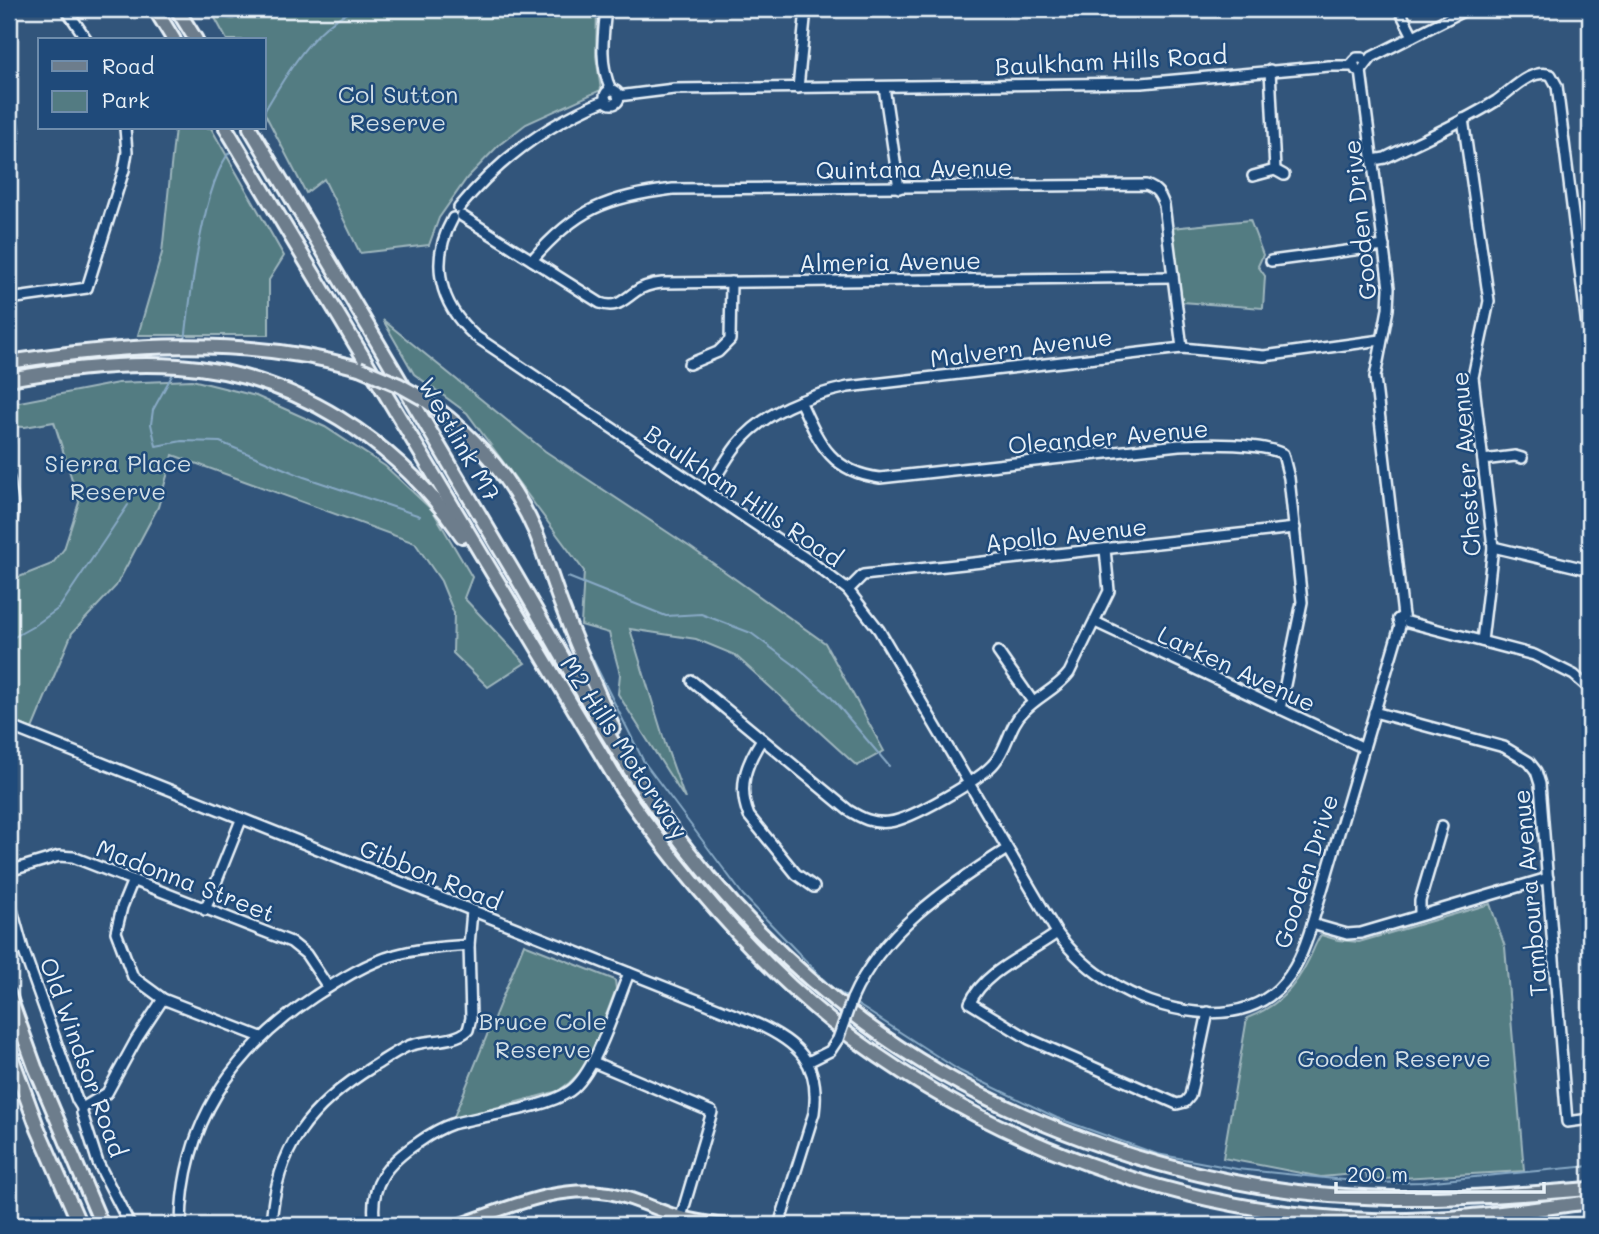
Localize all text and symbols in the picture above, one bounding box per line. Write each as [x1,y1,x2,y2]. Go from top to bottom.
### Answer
legend [38,38,266,130]
street label: Baulkham Hills Road [994,38,1228,82]
text: Road [102,52,154,79]
park label: Col Sutton Reserve [338,78,458,137]
text: Park [102,86,150,113]
street label: Gooden Drive [1335,138,1383,302]
street label: Quintana Avenue [815,151,1013,185]
street label: Almeria Avenue [799,244,981,278]
street label: Malvern Avenue [928,320,1114,374]
street label: Chester Avenue [1443,370,1487,558]
street label: Westlink M7 [412,372,508,506]
street label: Oleander Avenue [1007,412,1209,460]
street label: Baulkham Hills Road [639,417,849,573]
park label: Sierra Place Reserve [44,447,192,506]
street label: Apollo Avenue [983,510,1149,558]
street label: Larken Avenue [1153,618,1321,718]
street label: M2 Hills Motorway [554,650,696,844]
street label: Tamboura Avenue [1505,788,1553,998]
street label: Gooden Drive [1265,790,1345,952]
street label: Gibbon Road [355,831,507,917]
street label: Madonna Street [92,832,280,928]
street label: Old Windsor Road [33,953,135,1161]
park label: Bruce Cole Reserve [479,1005,607,1064]
park label: Gooden Reserve [1297,1042,1491,1073]
scale bar [1336,1150,1545,1194]
text: 200 m [1347,1160,1408,1187]

